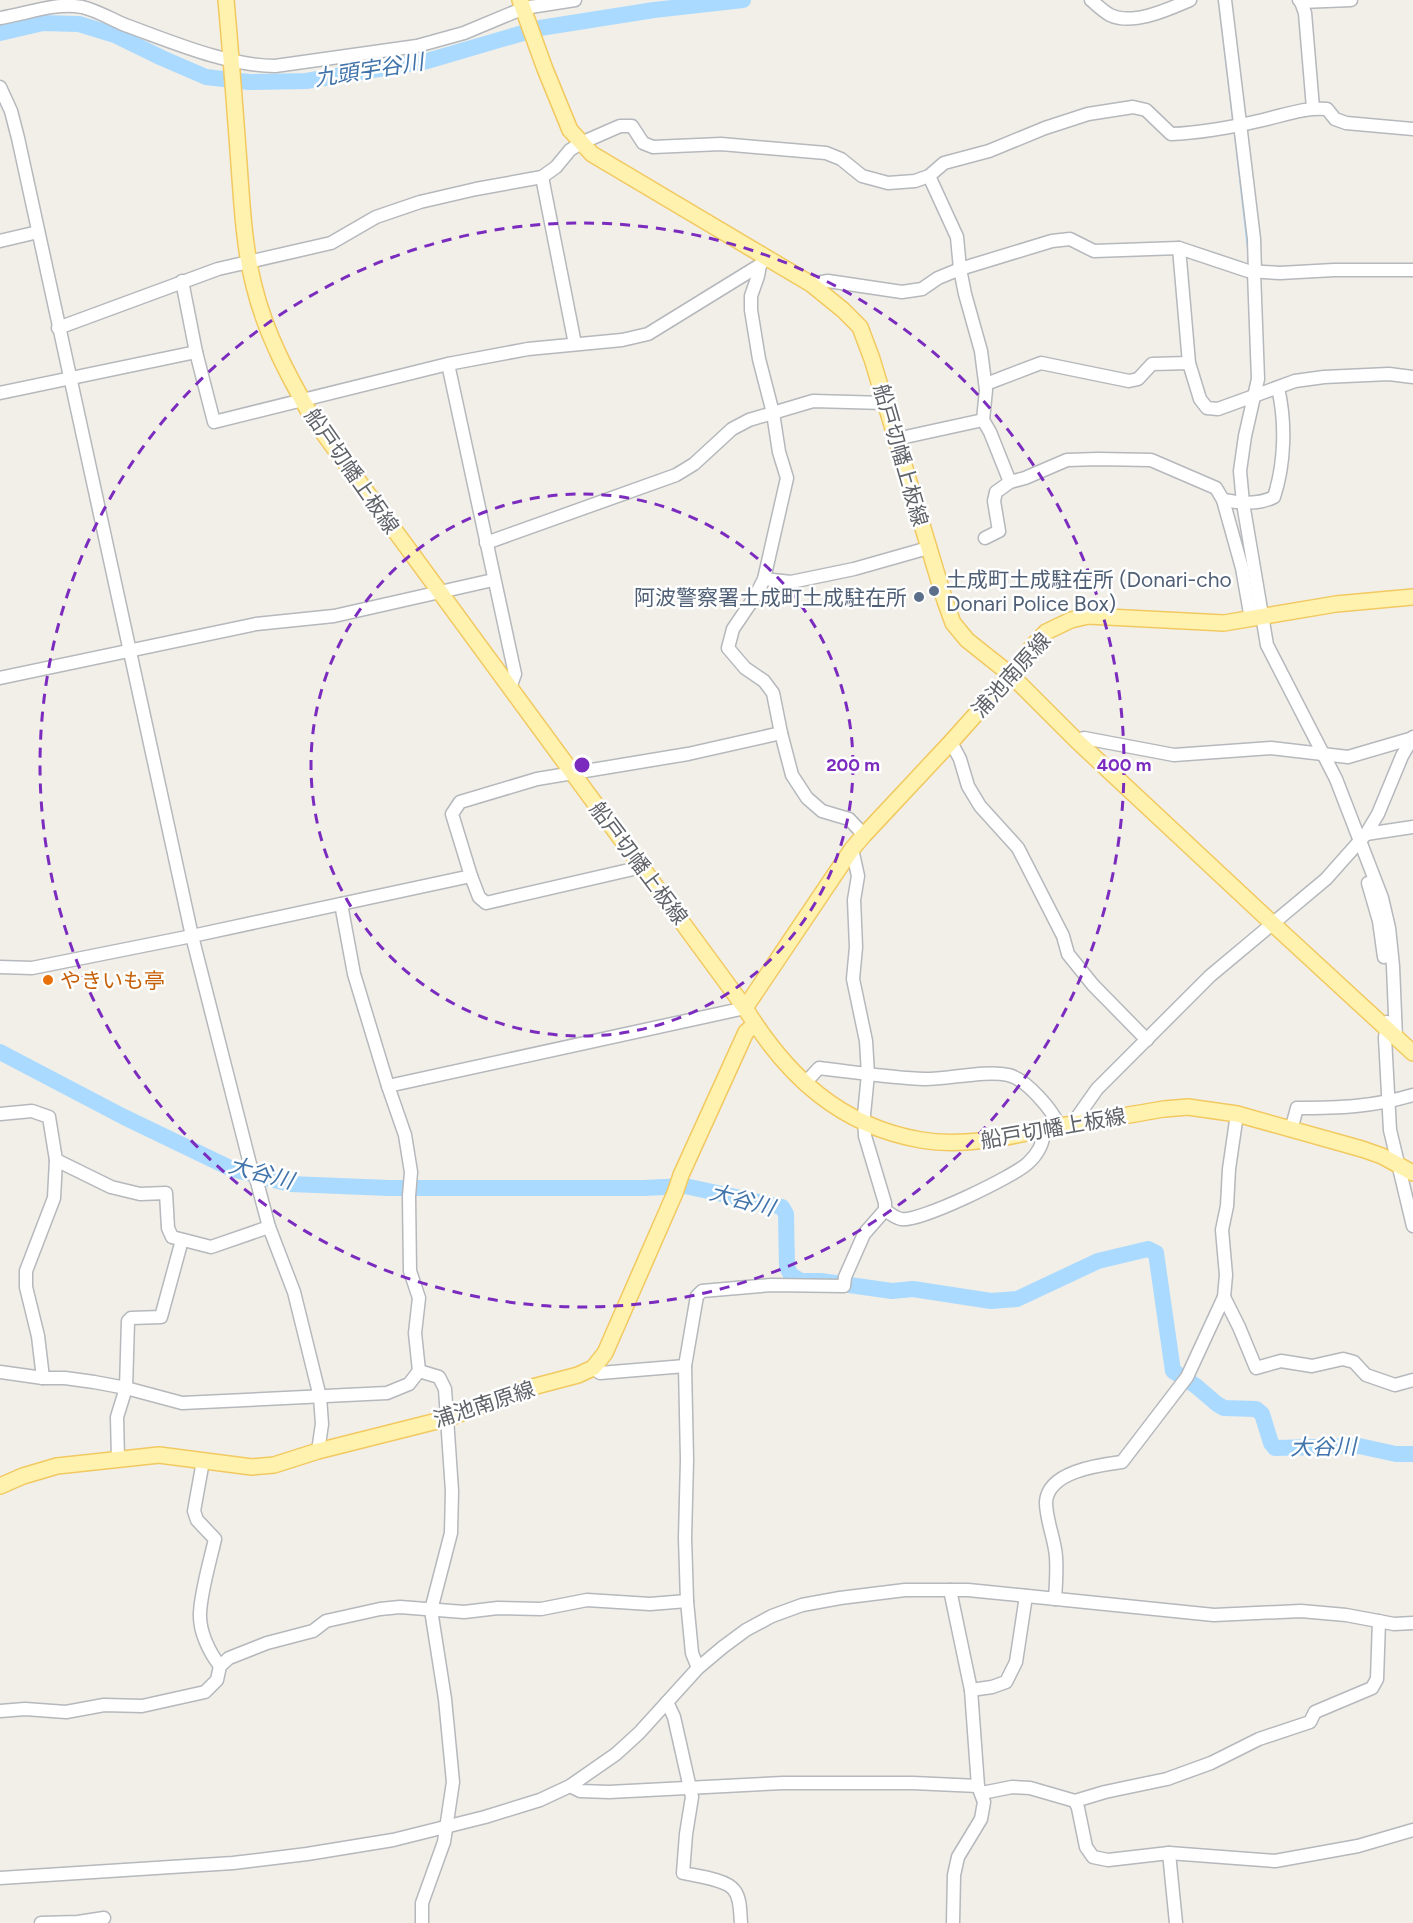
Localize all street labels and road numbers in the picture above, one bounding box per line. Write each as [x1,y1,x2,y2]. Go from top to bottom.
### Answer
street label: 船戸切幡上板線 [869,381,933,529]
street label: 船戸切幡上板線 [300,404,404,538]
street label: 浦池南原線 [967,628,1055,722]
street label: 船戸切幡上板線 [585,797,693,929]
street label: 船戸切幡上板線 [978,1103,1128,1153]
street label: 浦池南原線 [430,1376,538,1432]

